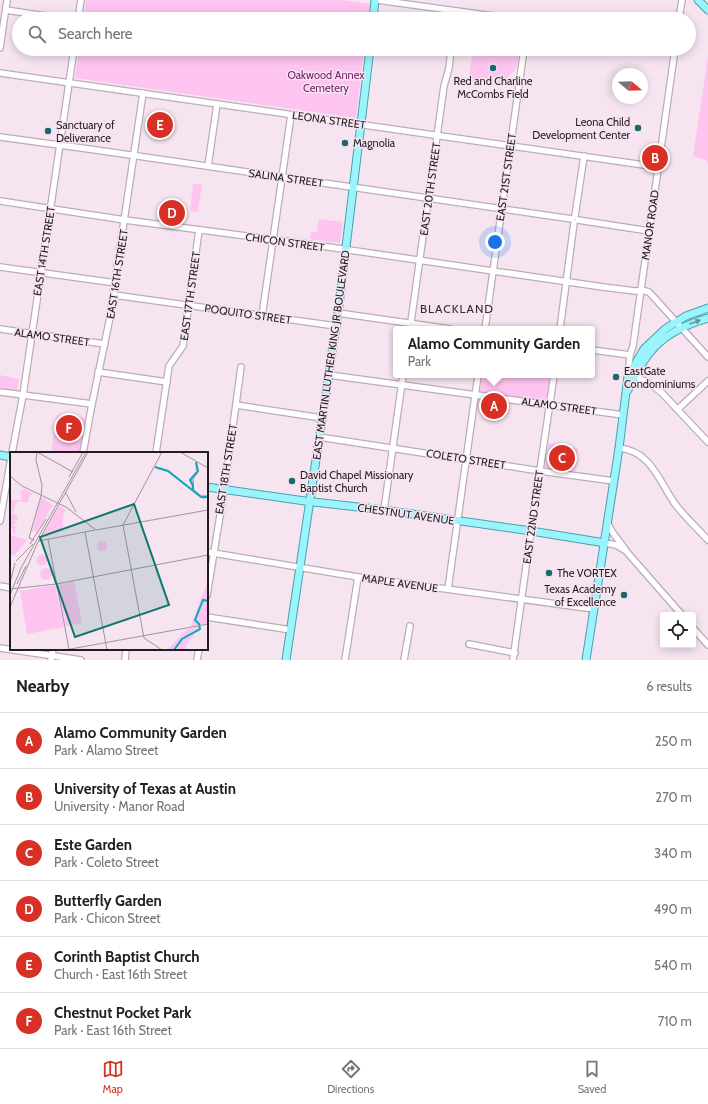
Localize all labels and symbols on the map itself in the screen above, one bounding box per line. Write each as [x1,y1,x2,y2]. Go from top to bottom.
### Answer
marker: Red and Charline McCombs Field [488,63,498,73]
park label: Oakwood Annex Cemetery [287,68,365,95]
north arrow [612,68,648,104]
place label: Red and Charline McCombs Field [454,74,533,101]
street label: LEONA STREET [291,108,367,132]
pin: E [147,110,173,140]
place label: Leona Child Development Center [532,115,631,142]
place label: Sanctuary of Deliverance [56,118,115,145]
marker: Leona Child Development Center [633,123,643,133]
marker: Sanctuary of Deliverance [43,126,53,136]
street label: EAST 21ST STREET [493,132,519,222]
place label: Magnolia [353,136,396,150]
marker: Magnolia [340,138,350,148]
street label: EAST 20TH STREET [417,141,443,236]
pin: B [642,143,668,173]
street label: SALINA STREET [248,166,324,190]
street label: MANOR ROAD [638,189,662,261]
pin: D [159,198,185,228]
street label: EAST 14TH STREET [30,205,58,297]
street label: EAST 16TH STREET [103,228,131,320]
street label: CHICON STREET [245,230,326,254]
your location [485,232,505,252]
street label: EAST MARTIN LUTHER KING JR BOULEVARD [309,249,353,461]
street label: EAST 17TH STREET [177,250,203,342]
street label: POQUITO STREET [204,301,292,327]
district label: BLACKLAND [420,301,494,316]
one-way arrow [689,319,701,325]
street label: ALAMO STREET [13,325,91,349]
place label: EastGate Condominiums [624,364,696,391]
marker: EastGate Condominiums [611,372,621,382]
pin: A [481,391,507,421]
street label: ALAMO STREET [520,394,598,418]
pin: F [56,413,82,443]
street label: EAST 18TH STREET [212,423,240,515]
pin: C [549,443,575,473]
street label: COLETO STREET [425,446,507,472]
inset map [10,452,208,650]
place label: David Chapel Missionary Baptist Church [300,468,414,495]
street label: EAST 22ND STREET [520,469,547,565]
marker: David Chapel Missionary Baptist Church [287,476,297,486]
street label: CHESTNUT AVENUE [357,500,455,528]
place label: The VORTEX [557,566,617,580]
marker: The VORTEX [544,568,554,578]
street label: MAPLE AVENUE [361,571,439,595]
place label: Texas Academy of Excellence [544,582,616,609]
marker: Texas Academy of Excellence [619,590,629,600]

